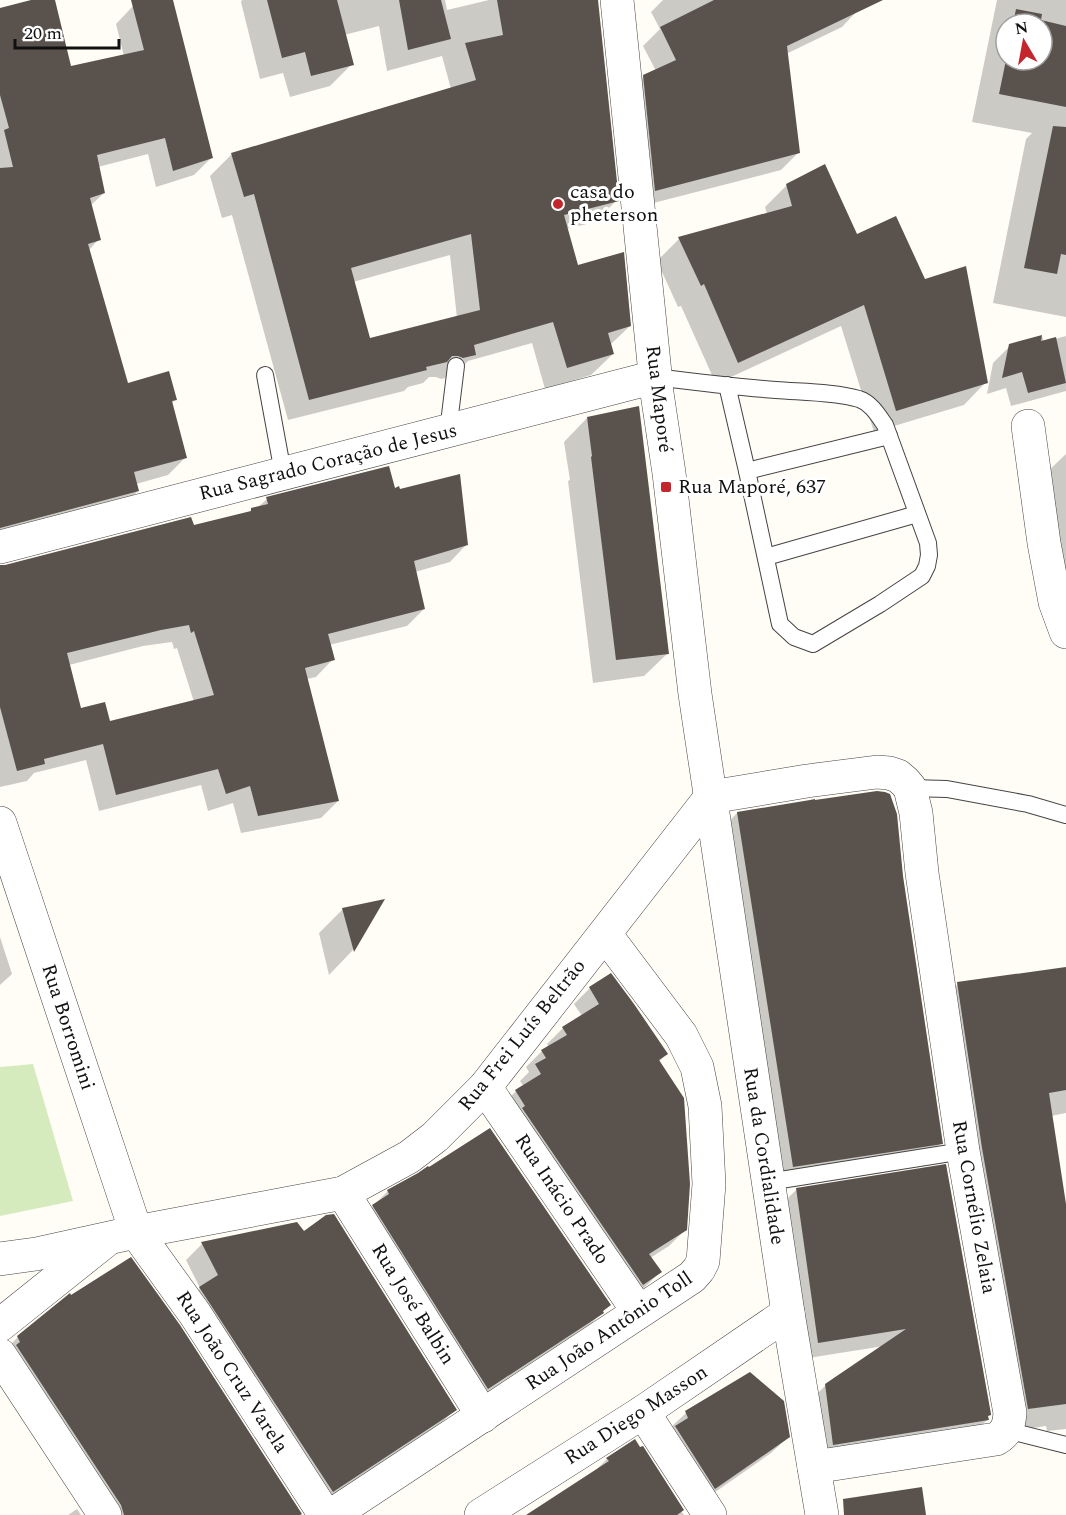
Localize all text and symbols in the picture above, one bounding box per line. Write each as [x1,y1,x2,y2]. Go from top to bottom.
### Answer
scale bar [15,12,118,50]
north arrow [994,12,1054,72]
text: N [1013,15,1030,41]
text: 20 m [24,20,62,47]
place label: casa do pheterson [570,177,658,230]
marker: casa do pheterson [551,197,565,211]
street label: Rua Maporé [638,344,681,455]
street label: Rua Sagrado Coração de Jesus [196,415,460,509]
place label: Rua Maporé, 637 [678,472,826,502]
marker: Rua Maporé, 637 [659,480,673,494]
street label: Rua Frei Luís Beltrão [451,952,593,1118]
street label: Rua Borromini [33,960,103,1094]
street label: Rua da Cordialidade [735,1065,793,1247]
street label: Rua Cornélio Zelaia [944,1118,1004,1296]
street label: Rua Inácio Prado [507,1127,617,1271]
street label: Rua José Balbin [364,1237,462,1371]
street label: Rua João Antônio Toll [519,1264,699,1398]
street label: Rua João Cruz Varela [168,1285,296,1459]
street label: Rua Diego Masson [558,1357,714,1473]

